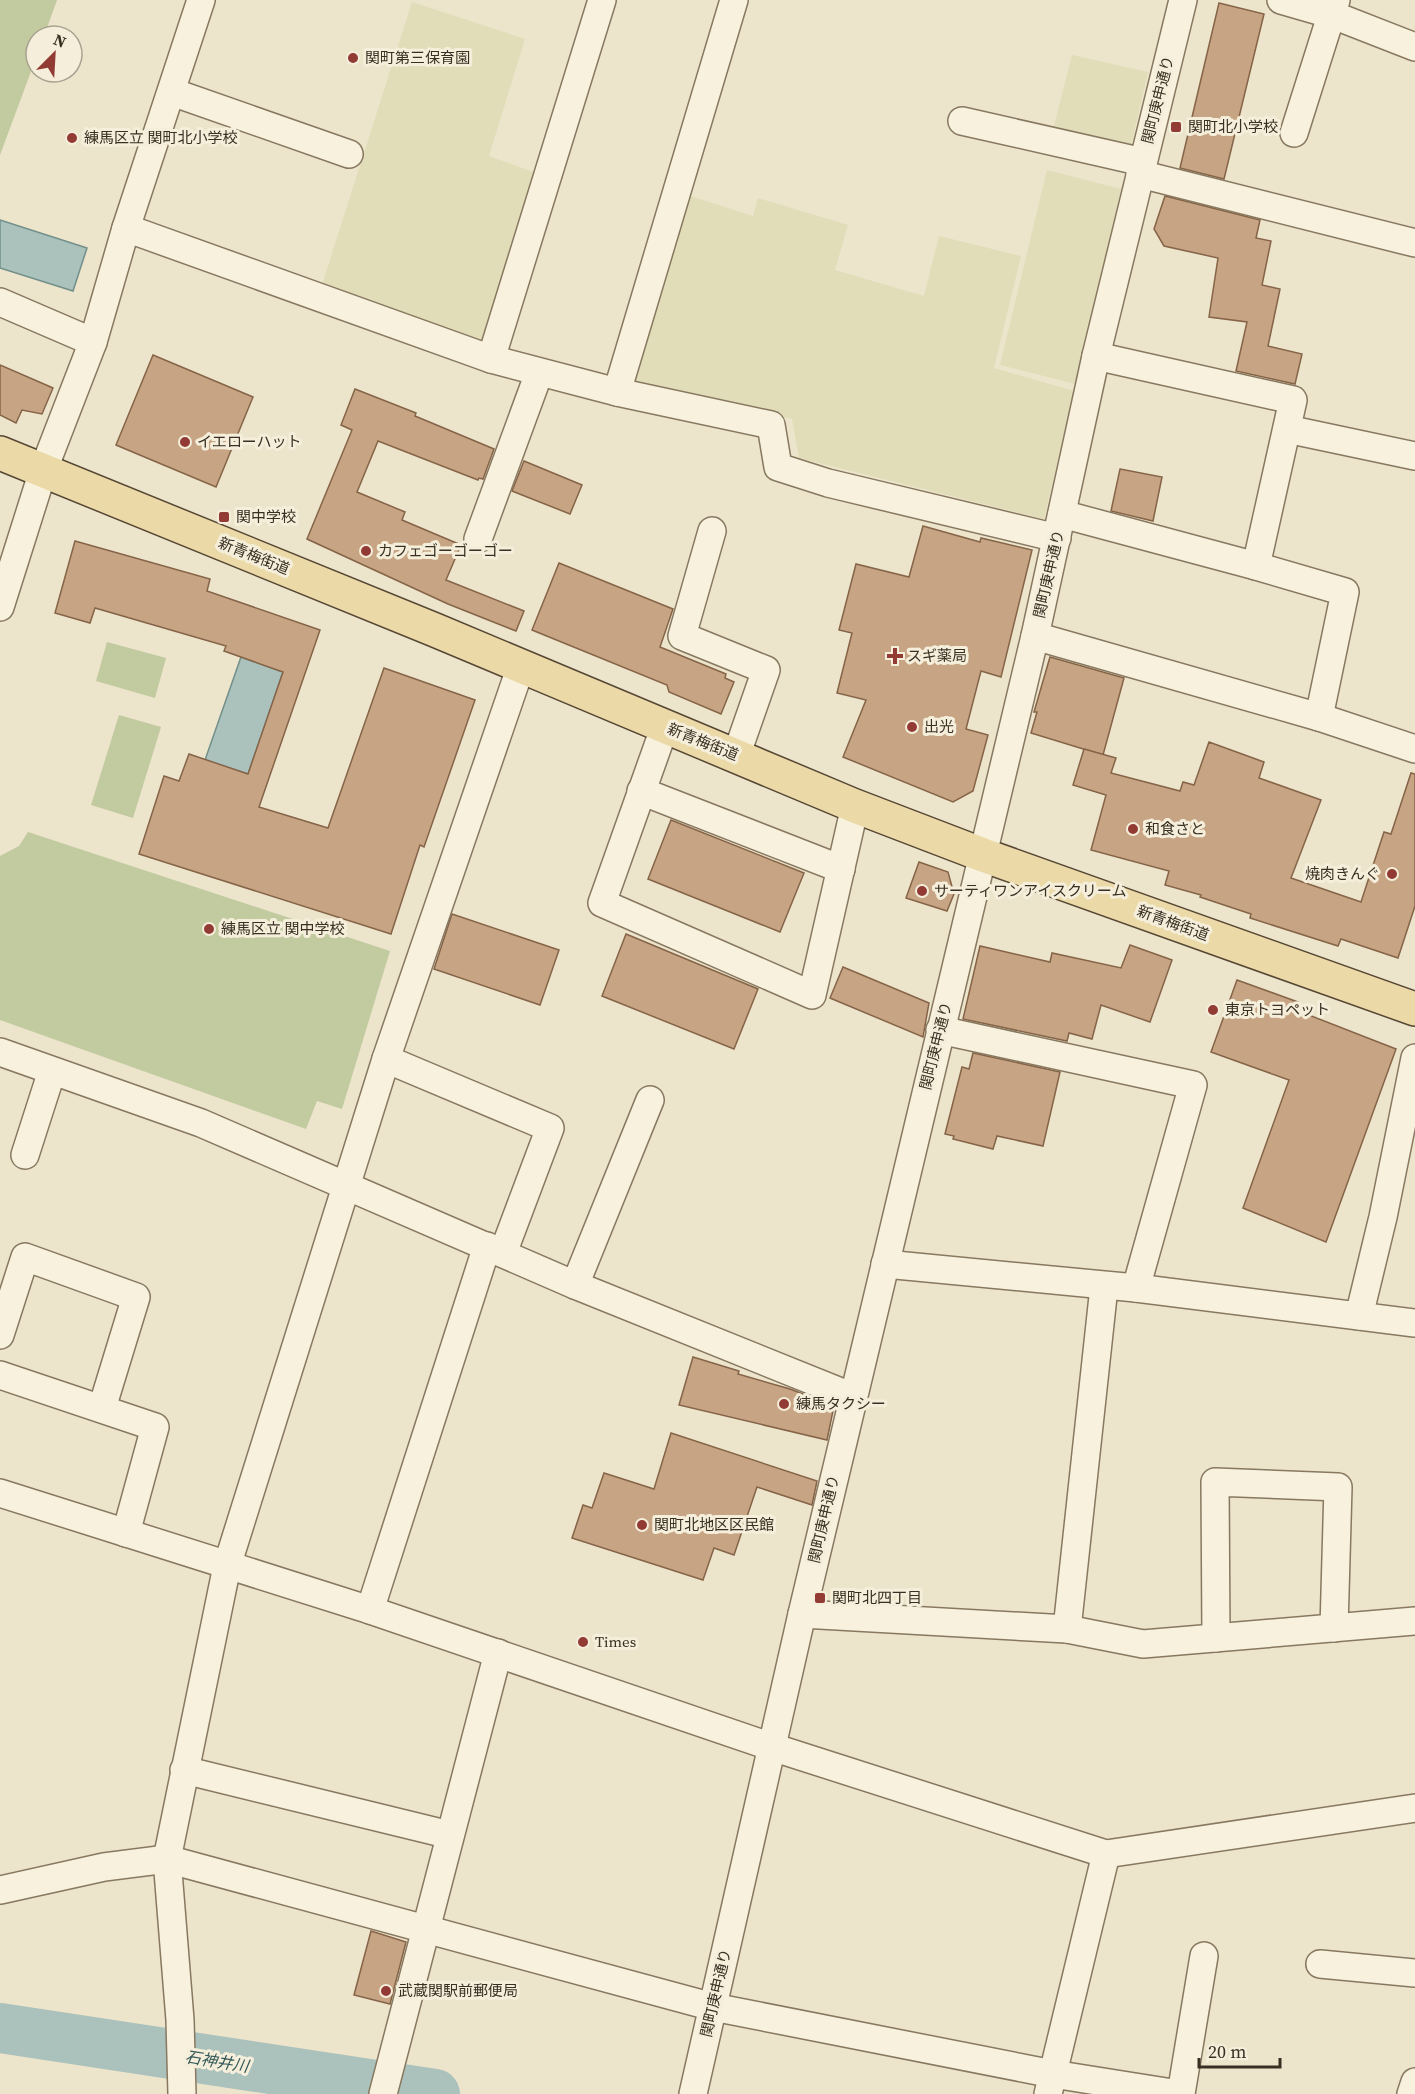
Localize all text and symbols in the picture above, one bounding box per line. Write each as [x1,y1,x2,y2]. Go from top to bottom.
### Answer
north arrow [24,24,84,84]
text: N [50,28,70,53]
place label: 関町第三保育園 [365,47,470,68]
marker: 関町第三保育園 [346,51,360,65]
street label: 関町庚申通り [1136,54,1179,146]
place label: 関町北小学校 [1188,116,1278,137]
marker: 関町北小学校 [1169,120,1183,134]
place label: 練馬区立 関町北小学校 [84,127,238,148]
marker: 練馬区立 関町北小学校 [65,131,79,145]
place label: イエローハット [197,431,302,452]
marker: イエローハット [178,435,192,449]
place label: 関中学校 [236,506,296,527]
marker: 関中学校 [217,510,231,524]
street label: 関町庚申通り [1028,528,1069,620]
street label: 新青梅街道 [215,532,293,579]
place label: カフェゴーゴーゴー [378,540,513,561]
marker: カフェゴーゴーゴー [359,544,373,558]
place label: スギ薬局 [907,645,967,666]
marker: スギ薬局 [888,649,902,663]
place label: 出光 [924,716,954,737]
street label: 新青梅街道 [664,718,742,765]
marker: 出光 [905,720,919,734]
place label: 和食さと [1145,818,1205,839]
marker: 和食さと [1126,822,1140,836]
place label: 焼肉きんぐ [1305,863,1380,884]
marker: 焼肉きんぐ [1385,867,1399,881]
place label: サーティワンアイスクリーム [934,880,1126,901]
marker: サーティワンアイスクリーム [915,884,929,898]
street label: 新青梅街道 [1134,900,1212,945]
place label: 練馬区立 関中学校 [221,918,345,939]
marker: 練馬区立 関中学校 [202,922,216,936]
place label: 東京トヨペット [1225,999,1330,1020]
street label: 関町庚申通り [914,1000,957,1092]
marker: 東京トヨペット [1206,1003,1220,1017]
place label: 練馬タクシー [796,1393,886,1414]
marker: 練馬タクシー [777,1397,791,1411]
street label: 関町庚申通り [803,1473,844,1565]
place label: 関町北地区区民館 [654,1514,774,1535]
marker: 関町北地区区民館 [635,1518,649,1532]
place label: 関町北四丁目 [832,1587,922,1608]
marker: 関町北四丁目 [813,1591,827,1605]
place label: Times [595,1631,636,1652]
marker: Times [576,1635,590,1649]
street label: 関町庚申通り [695,1947,736,2039]
place label: 武蔵関駅前郵便局 [398,1980,518,2001]
marker: 武蔵関駅前郵便局 [379,1984,393,1998]
scale bar [1199,2031,1280,2069]
text: 20 m [1208,2039,1246,2064]
water label: 石神井川 [184,2045,252,2077]

